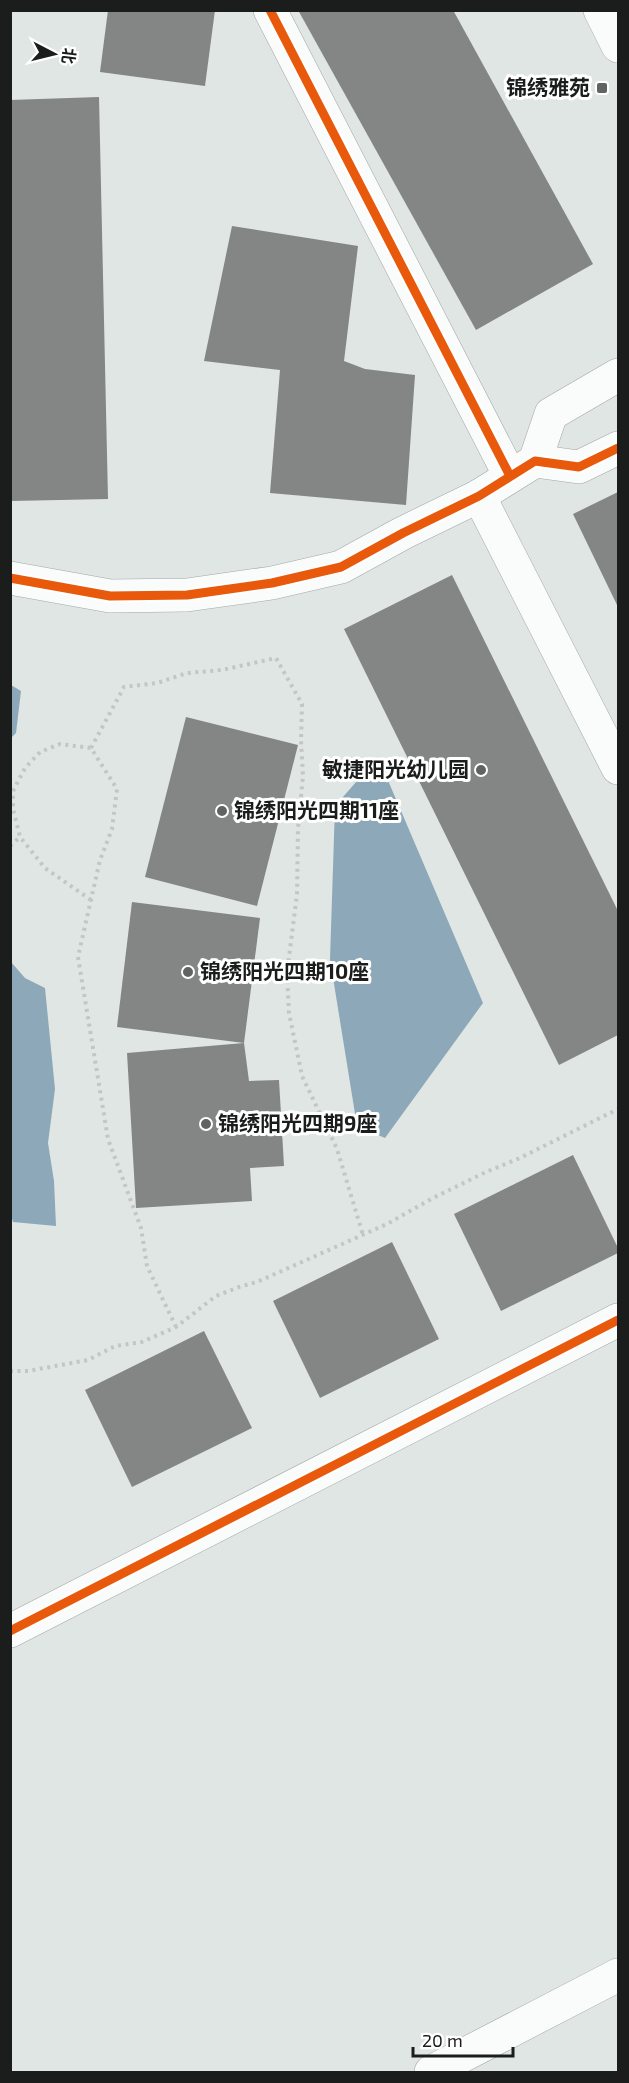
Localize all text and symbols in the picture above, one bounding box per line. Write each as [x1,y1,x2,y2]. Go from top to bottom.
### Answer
north arrow [24,24,84,84]
text: 北 [59,47,80,65]
place label: 锦绣雅苑 [506,74,590,99]
marker: 锦绣雅苑 [595,81,609,95]
place label: 敏捷阳光幼儿园 [322,756,469,781]
marker: 敏捷阳光幼儿园 [474,763,488,777]
place label: 锦绣阳光四期11座 [234,797,399,822]
marker: 锦绣阳光四期11座 [215,804,229,818]
place label: 锦绣阳光四期10座 [200,958,369,983]
marker: 锦绣阳光四期10座 [181,965,195,979]
place label: 锦绣阳光四期9座 [218,1110,377,1135]
marker: 锦绣阳光四期9座 [199,1117,213,1131]
scale bar [413,2020,514,2058]
text: 20 m [422,2029,463,2051]

